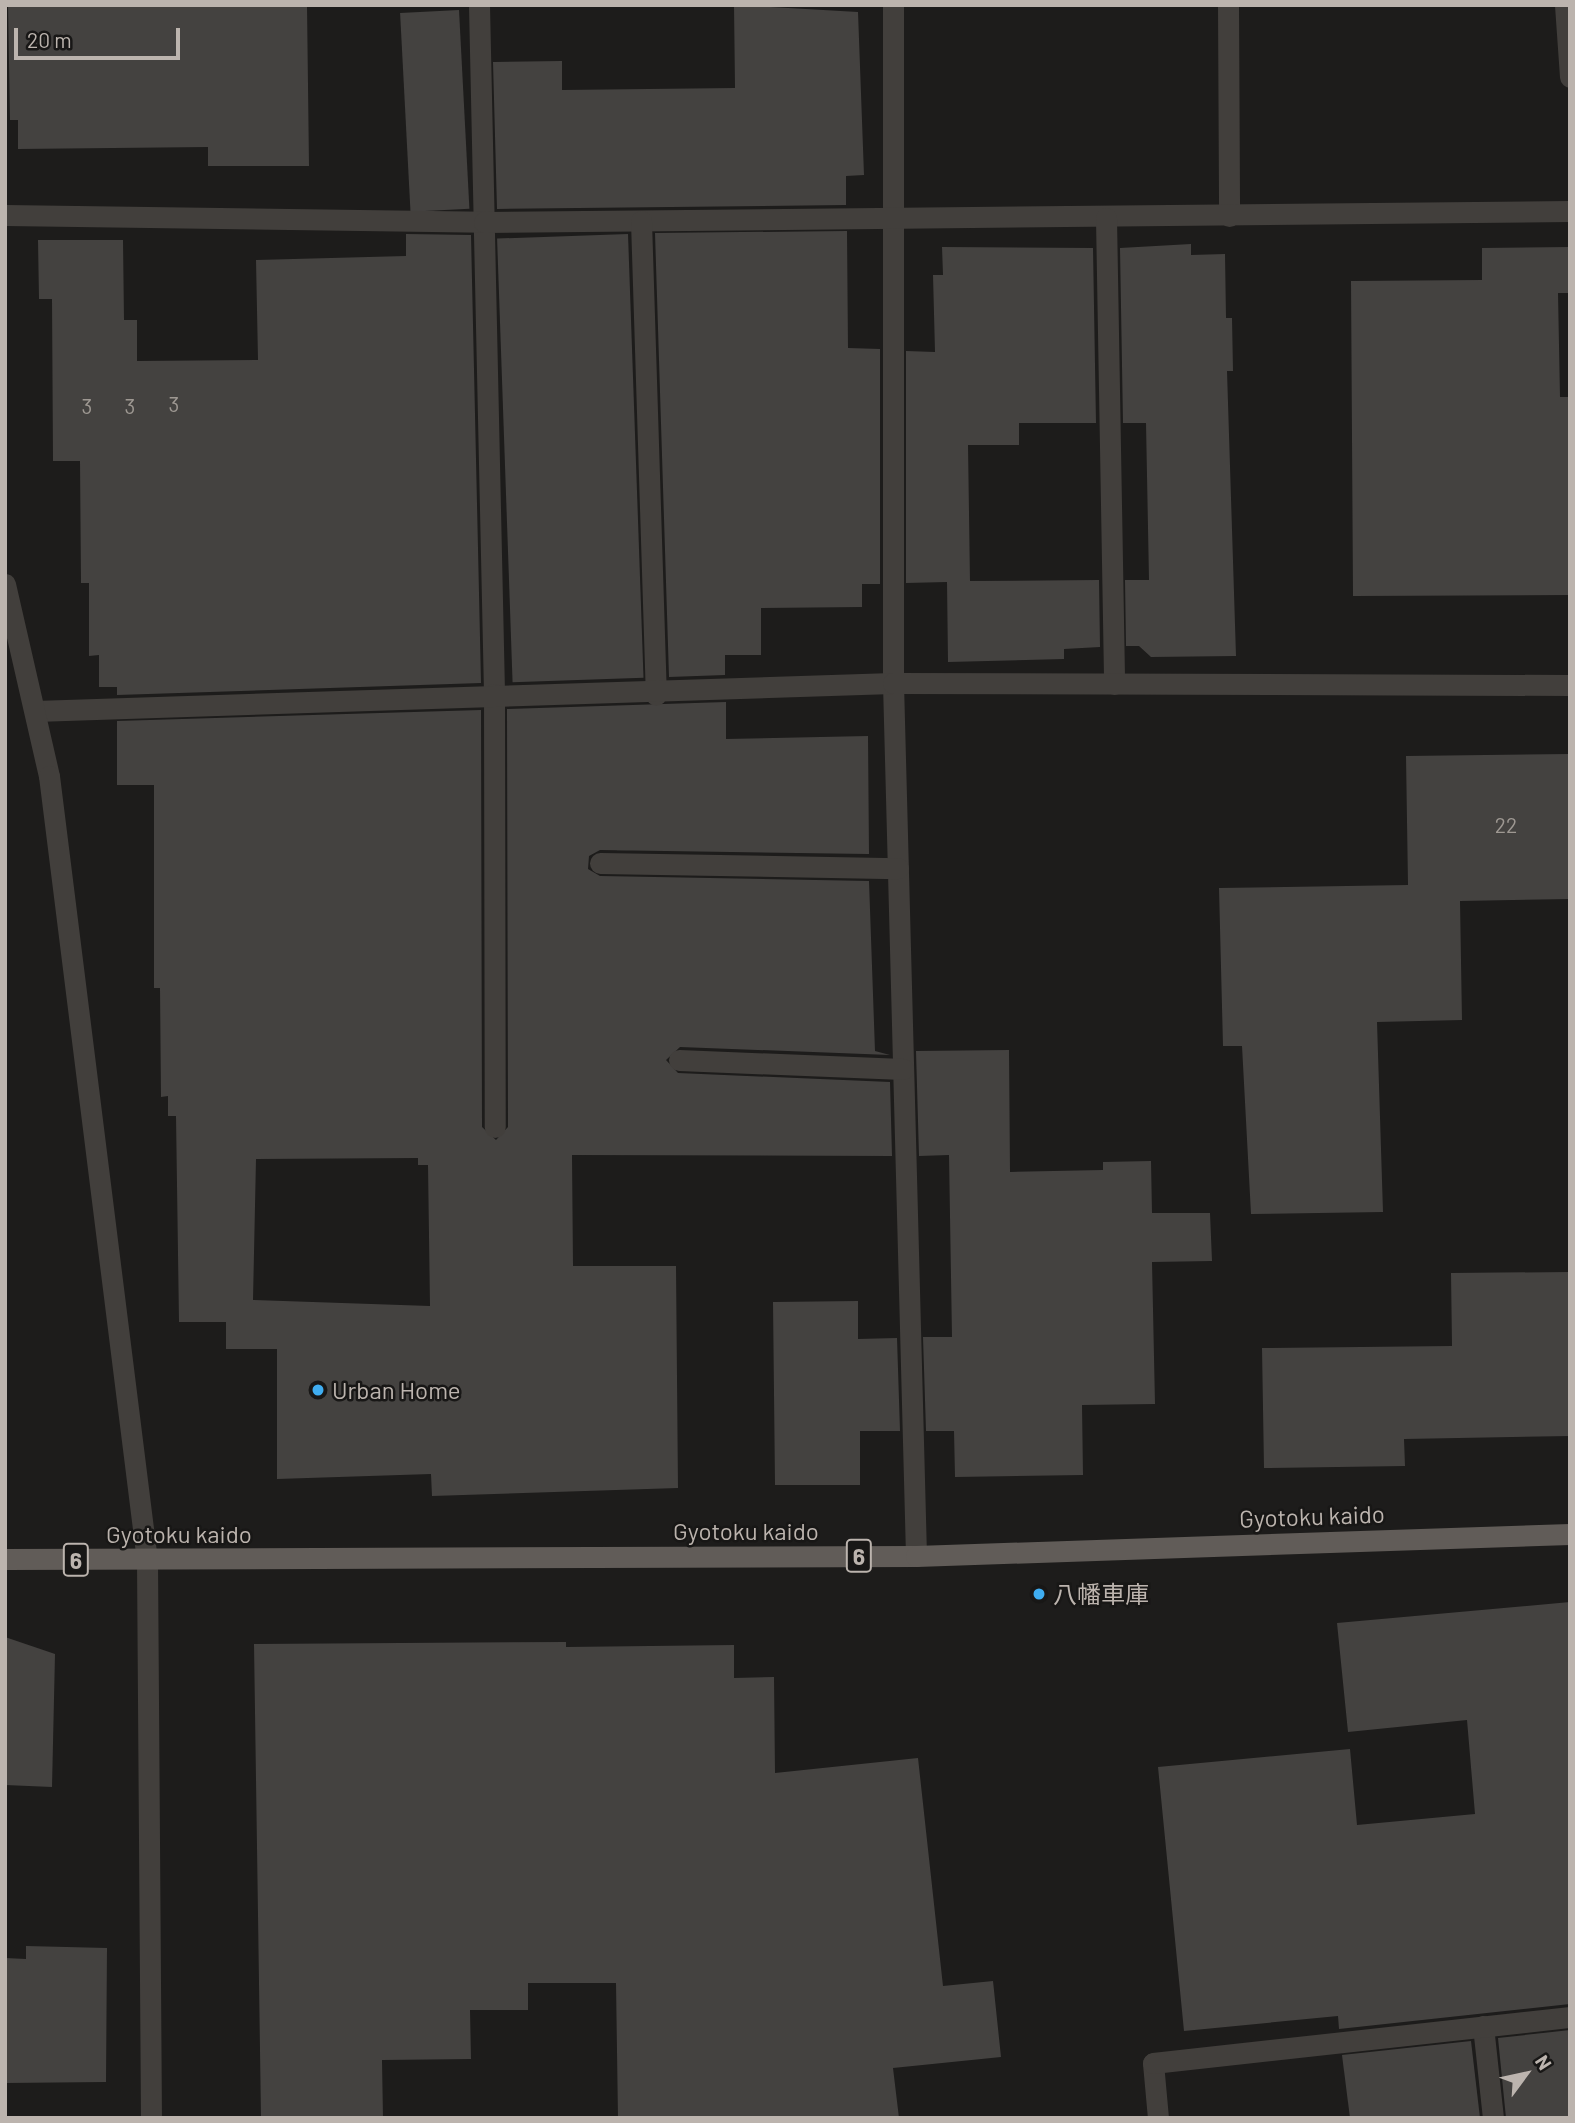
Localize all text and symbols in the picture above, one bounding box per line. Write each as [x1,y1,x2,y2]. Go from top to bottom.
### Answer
scale bar [18,14,184,58]
text: 20 m [27,27,72,52]
house number: 3 [169,391,179,417]
house number: 3 [82,393,92,419]
house number: 3 [125,393,135,419]
house number: 22 [1495,812,1517,838]
place label: Urban Home [332,1376,461,1404]
marker: Urban Home [310,1382,326,1398]
street label: Gyotoku kaido [1239,1499,1385,1533]
street label: Gyotoku kaido [673,1517,819,1545]
street label: Gyotoku kaido [106,1520,252,1548]
road number: 6 [845,1536,873,1576]
road number: 6 [62,1540,90,1580]
place label: 八幡車庫 [1053,1580,1149,1608]
marker: 八幡車庫 [1031,1586,1047,1602]
north arrow [1491,2039,1561,2109]
text: N [1531,2051,1557,2074]

